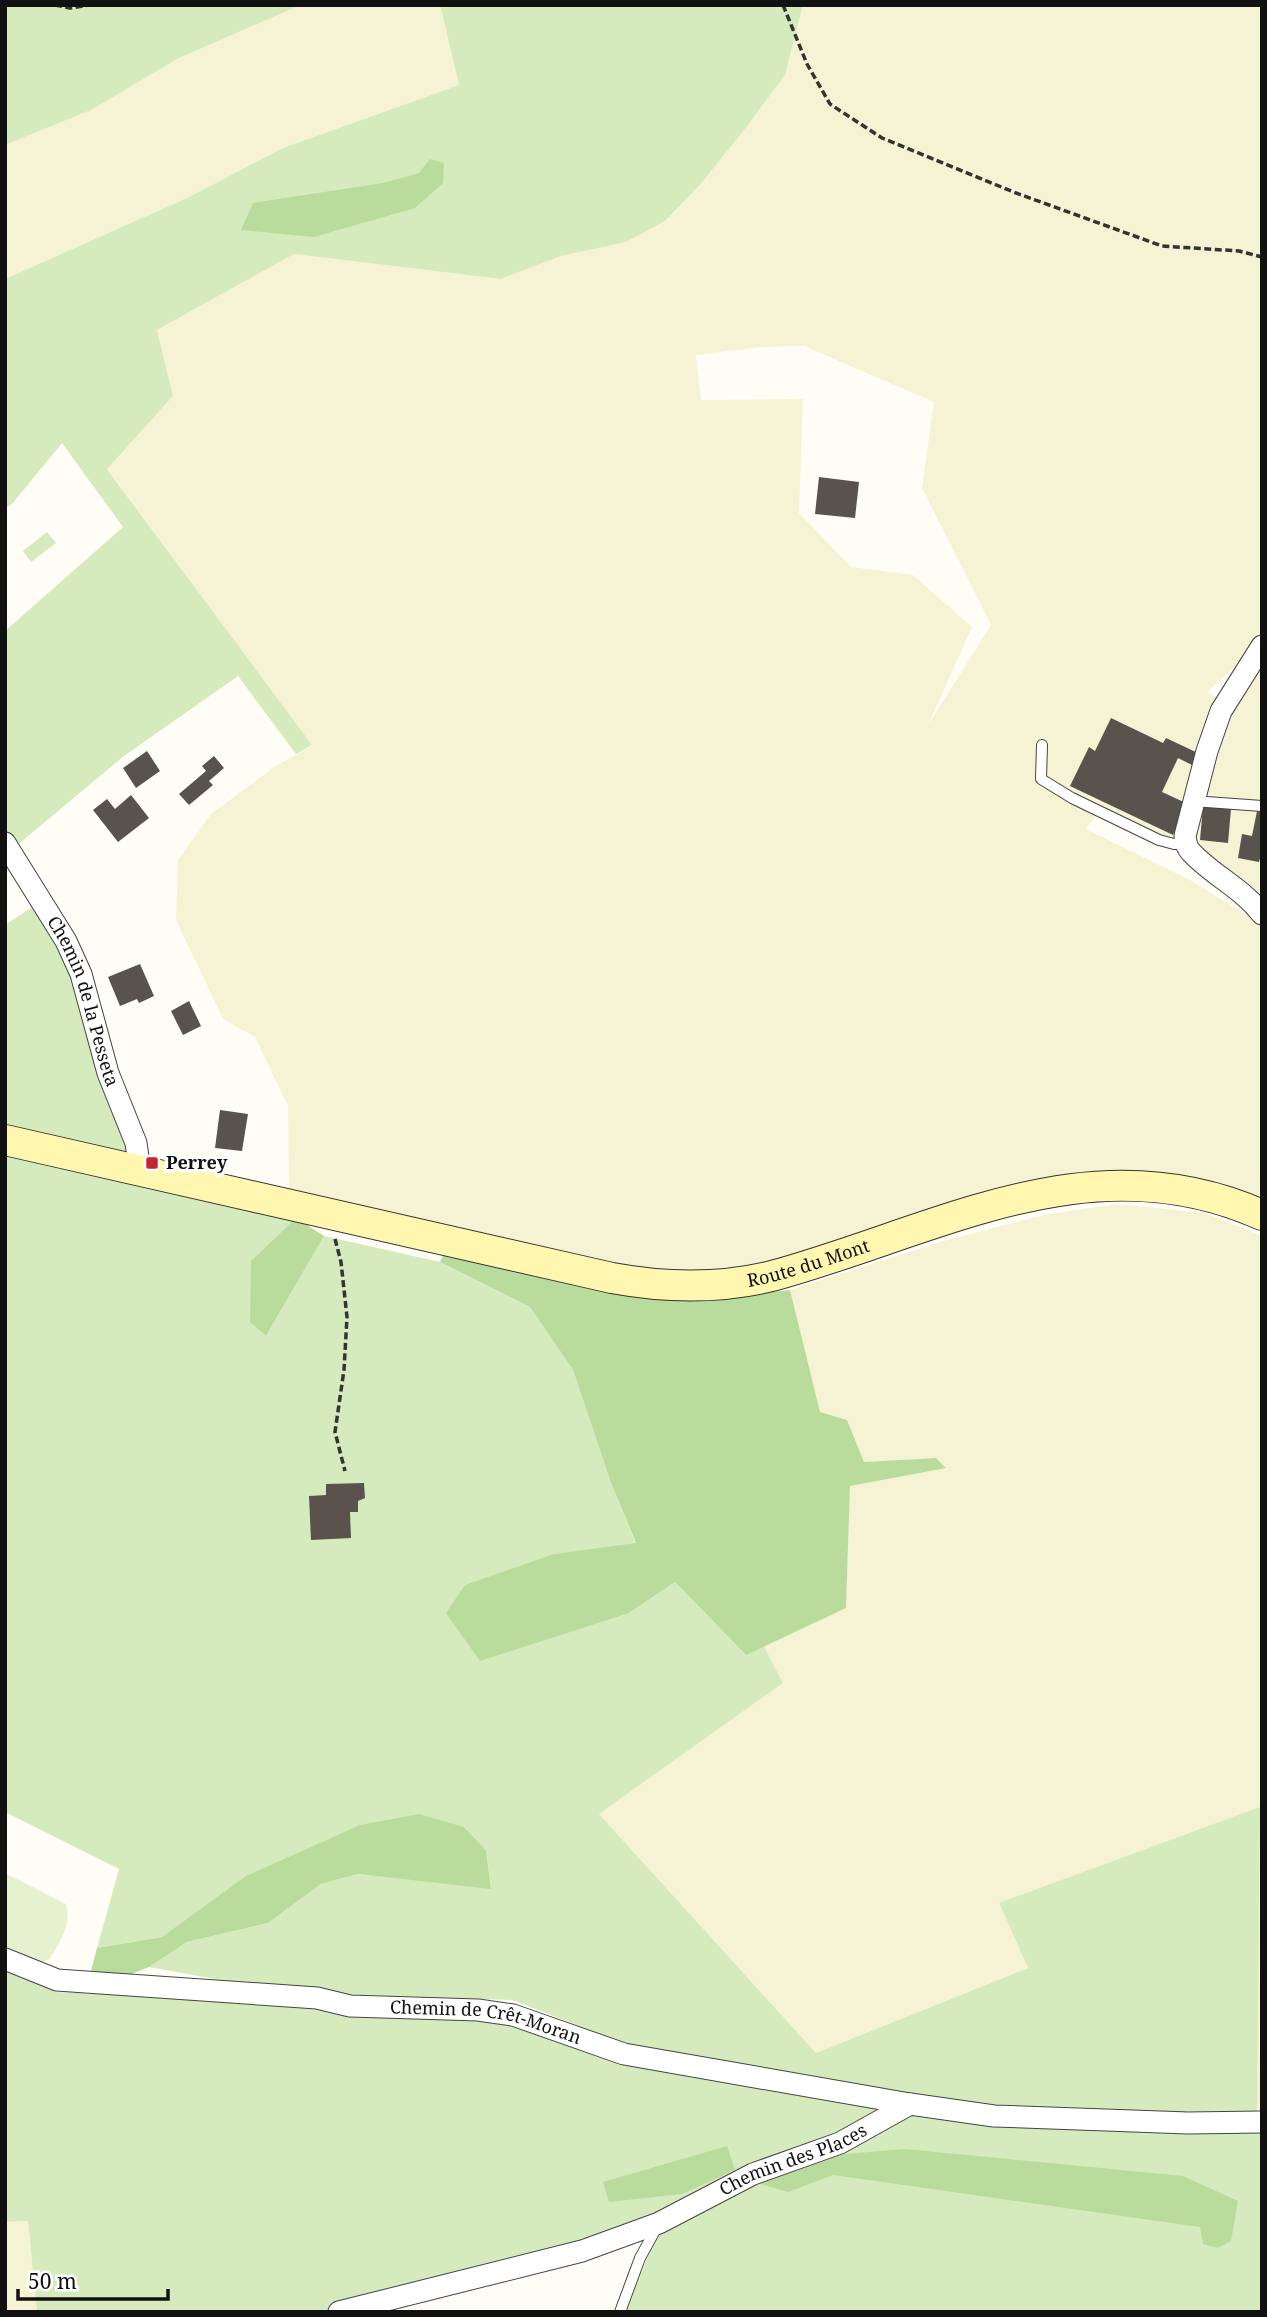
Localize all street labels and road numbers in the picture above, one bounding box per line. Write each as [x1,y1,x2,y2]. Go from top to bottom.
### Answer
street label: Chemin de la Pesseta [42,911,125,1090]
street label: Route du Mont [745,1233,873,1292]
street label: Chemin de Crêt-Moran [390,1994,585,2049]
street label: Chemin des Places [715,2117,871,2201]

